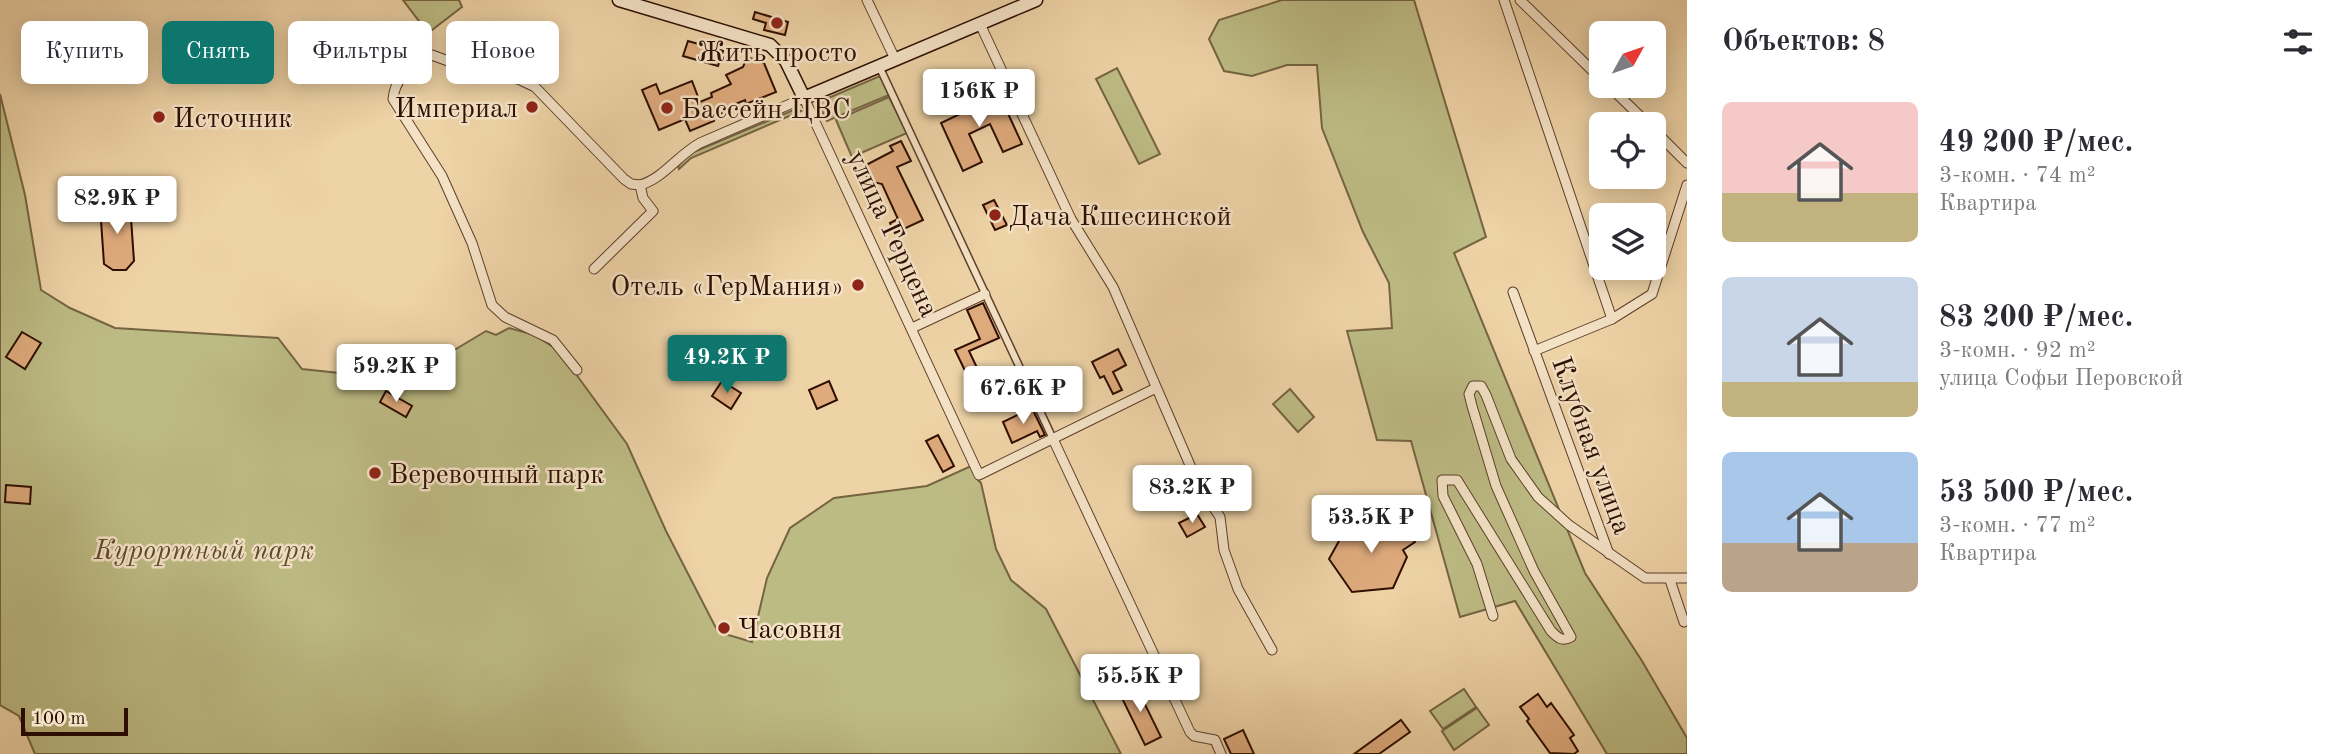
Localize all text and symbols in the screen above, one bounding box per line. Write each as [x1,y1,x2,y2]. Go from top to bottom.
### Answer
marker: Жить просто [769,15,785,31]
chip: Купить [21,21,148,84]
chip: Снять [162,21,274,84]
chip: Фильтры [288,21,432,84]
chip: Новое [446,21,559,84]
north arrow [1589,21,1666,98]
map controls [1589,21,1666,280]
icon: filters [2279,23,2317,61]
text: Объектов: 8 [1722,27,1885,57]
place label: Жить просто [697,40,857,68]
pin: 156K ₽ [922,69,1036,129]
text: 156K ₽ [939,80,1019,103]
place label: Империал [395,96,518,124]
place label: Бассейн ЦВС [681,97,851,125]
marker: Империал [524,99,540,115]
marker: Бассейн ЦВС [659,100,675,116]
place label: Источник [173,106,292,134]
marker: Источник [151,109,167,125]
button: locate [1589,112,1666,189]
text: 49 200 ₽/мес. [1939,128,2133,158]
icon: home [1778,130,1862,214]
street label: улица Герцена [840,147,942,322]
text: 3-комн. · 74 m² [1939,164,2096,187]
pin: 82.9K ₽ [52,176,182,236]
text: 82.9K ₽ [74,187,160,210]
text: Квартира [1939,192,2037,215]
button: layers [1589,203,1666,280]
place label: Дача Кшесинской [1009,204,1232,232]
marker: Дача Кшесинской [987,207,1003,223]
place label: Отель «ГерМания» [611,274,844,302]
marker: Отель «ГерМания» [850,277,866,293]
text: 83 200 ₽/мес. [1939,303,2133,333]
icon: home [1778,305,1862,389]
pin: 49.2K ₽ [662,336,792,395]
text: 3-комн. · 92 m² [1939,339,2096,362]
pin: 59.2K ₽ [331,344,461,404]
text: 49.2K ₽ [684,346,770,369]
street label: Клубная улица [1545,354,1635,539]
text: 59.2K ₽ [353,355,439,378]
pin: 67.6K ₽ [958,366,1088,426]
text: улица Софьи Перовской [1939,367,2183,390]
text: 67.6K ₽ [980,377,1066,400]
place label: Веревочный парк [389,462,604,490]
marker: Веревочный парк [367,465,383,481]
pin: 83.2K ₽ [1127,466,1257,525]
text: 83.2K ₽ [1149,476,1235,499]
text: 53 500 ₽/мес. [1939,478,2133,508]
icon: home [1778,480,1862,564]
pin: 53.5K ₽ [1306,496,1436,555]
text: 53.5K ₽ [1328,506,1414,529]
text: 3-комн. · 77 m² [1939,514,2096,537]
park label: Курортный парк [93,538,314,566]
text: Квартира [1939,542,2037,565]
place label: Часовня [738,617,842,645]
marker: Часовня [716,620,732,636]
pin: 55.5K ₽ [1075,654,1205,714]
text: 55.5K ₽ [1097,665,1183,688]
scale bar [21,705,128,737]
text: 100 m [32,710,85,729]

